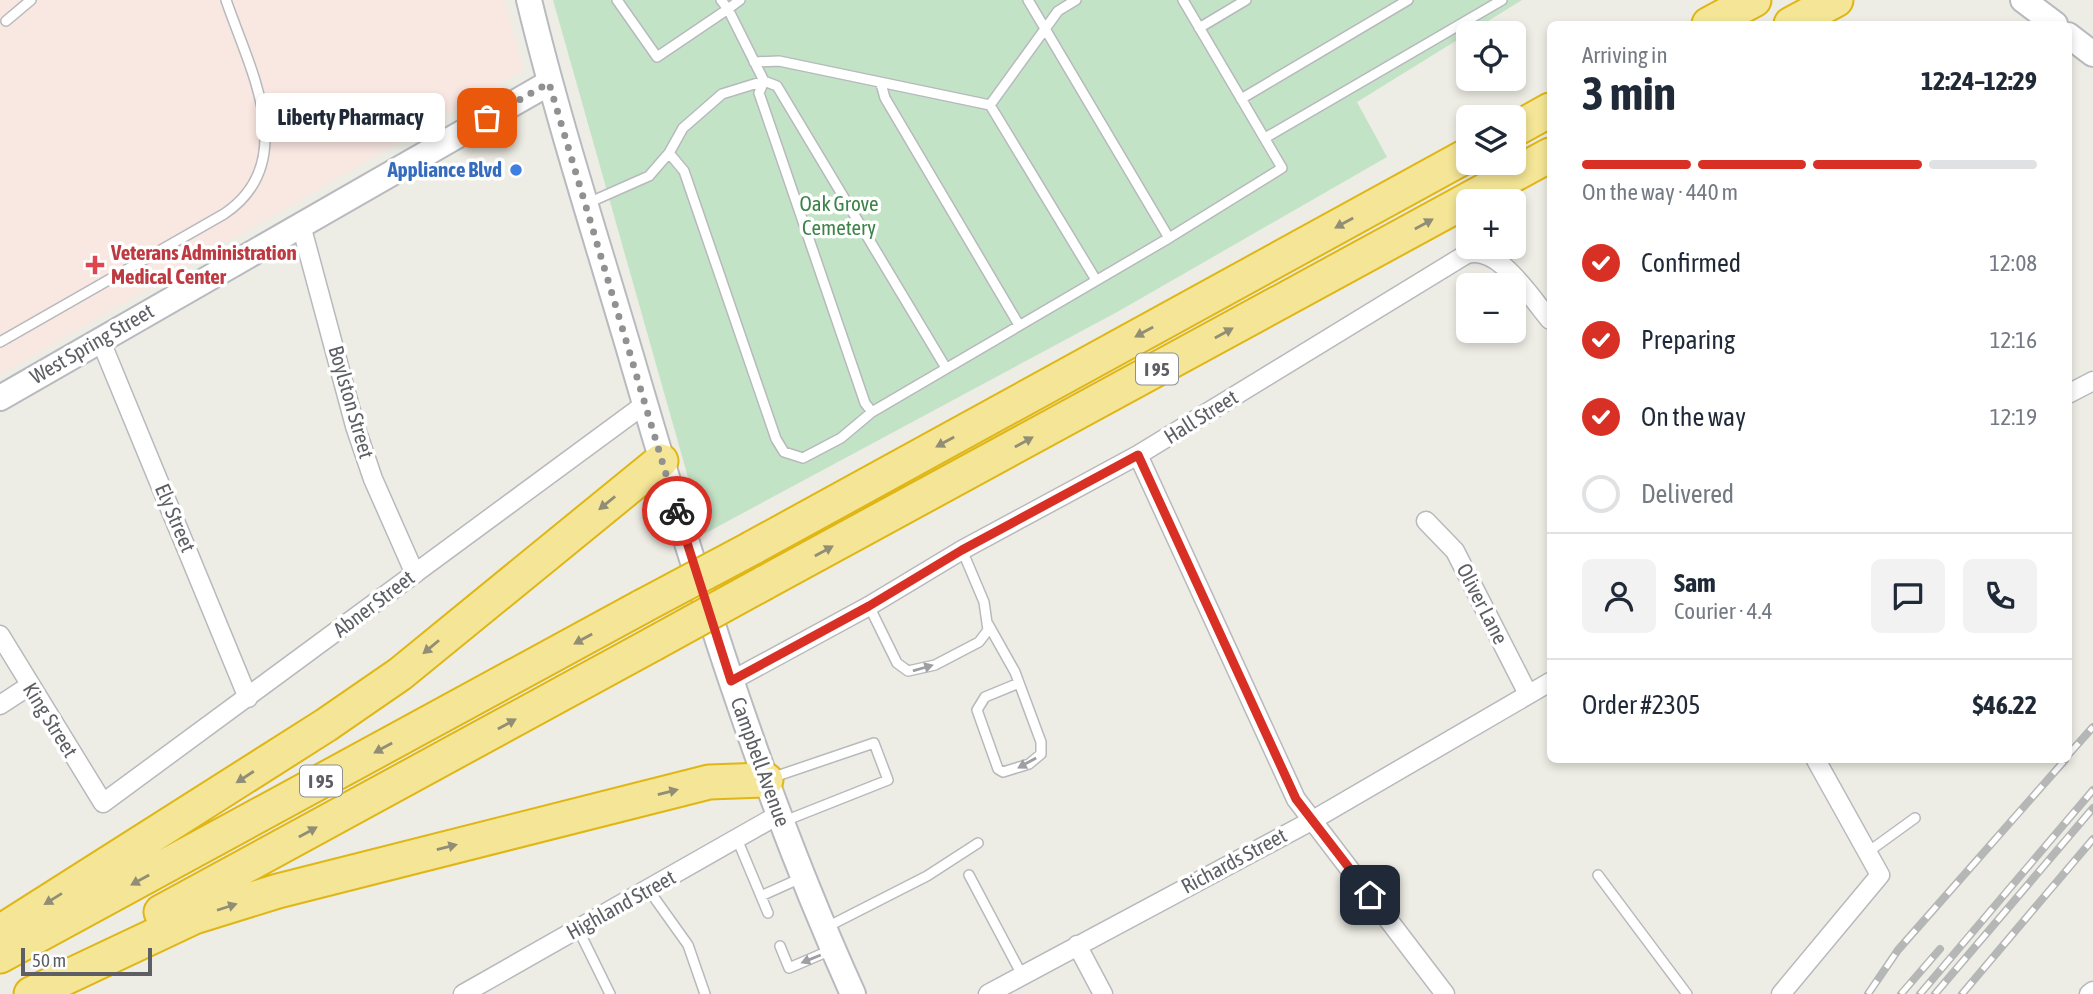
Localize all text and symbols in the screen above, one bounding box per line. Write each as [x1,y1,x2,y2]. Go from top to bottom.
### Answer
map controls [1456,21,1526,343]
button: locate [1456,21,1526,91]
text: Arriving in [1582,42,1668,68]
text: 12:24–12:29 [1921,66,2037,96]
text: 3 min [1582,67,1676,120]
pin [457,88,517,148]
callout: Liberty Pharmacy [256,94,445,142]
icon: bag [468,99,506,137]
text: Liberty Pharmacy [277,104,424,130]
button: layers [1456,105,1526,175]
place label: Appliance Blvd [387,157,502,181]
marker: Appliance Blvd [508,162,524,178]
text: On the way · 440 m [1582,179,1738,205]
button: + [1456,189,1526,259]
park label: Oak Grove Cemetery [799,191,879,239]
one-way arrow [1334,217,1354,229]
one-way arrow [1414,218,1433,230]
place label: Veterans Administration Medical Center [110,240,297,288]
icon: check [1582,244,1620,282]
text: Confirmed [1641,248,1741,278]
text: 12:08 [1989,250,2037,276]
marker: Veterans Administration Medical Center [85,255,105,275]
button: − [1456,273,1526,343]
street label: West Spring Street [26,298,157,388]
icon: check [1582,321,1620,359]
text: Preparing [1641,325,1735,355]
one-way arrow [1134,326,1154,338]
one-way arrow [1214,327,1234,339]
text: 12:16 [1990,327,2037,353]
street label: Boylston Street [324,343,379,461]
road number: I 95 [1136,354,1178,384]
street label: Hall Street [1159,384,1242,448]
icon: check [1582,398,1620,436]
text: On the way [1641,402,1746,432]
text: 12:19 [1990,404,2037,430]
one-way arrow [934,435,954,447]
one-way arrow [1014,436,1034,448]
courier [642,476,712,546]
text: Delivered [1641,479,1734,509]
street label: Ely Street [151,480,201,555]
icon: bike [658,492,696,530]
one-way arrow [599,496,617,511]
one-way arrow [815,545,835,557]
street label: Oliver Lane [1452,559,1513,648]
button: person [1582,559,1656,633]
button: chat [1871,559,1945,633]
button: phone [1963,559,2037,633]
street label: Abner Street [328,565,419,641]
text: Sam [1674,568,1716,598]
text: Courier · 4.4 [1674,598,1773,624]
one-way arrow [573,633,593,645]
one-way arrow [422,639,440,655]
one-way arrow [913,662,935,673]
street label: King Street [19,678,83,761]
text: Order #2305 [1582,690,1701,720]
text: $46.22 [1973,690,2037,720]
street label: Campbell Avenue [726,694,795,830]
one-way arrow [498,718,518,730]
one-way arrow [373,742,393,754]
one-way arrow [1018,757,1037,769]
road number: I 95 [300,766,342,796]
one-way arrow [235,771,255,784]
one-way arrow [657,786,679,797]
street label: Richards Street [1177,822,1290,898]
one-way arrow [298,827,318,839]
one-way arrow [436,841,458,852]
street label: Highland Street [562,864,679,944]
pin [1340,865,1400,925]
one-way arrow [130,874,150,886]
icon: home [1351,876,1389,914]
one-way arrow [43,893,62,906]
one-way arrow [217,901,238,911]
scale bar [21,945,152,977]
text: 50 m [32,949,66,971]
one-way arrow [801,953,821,965]

